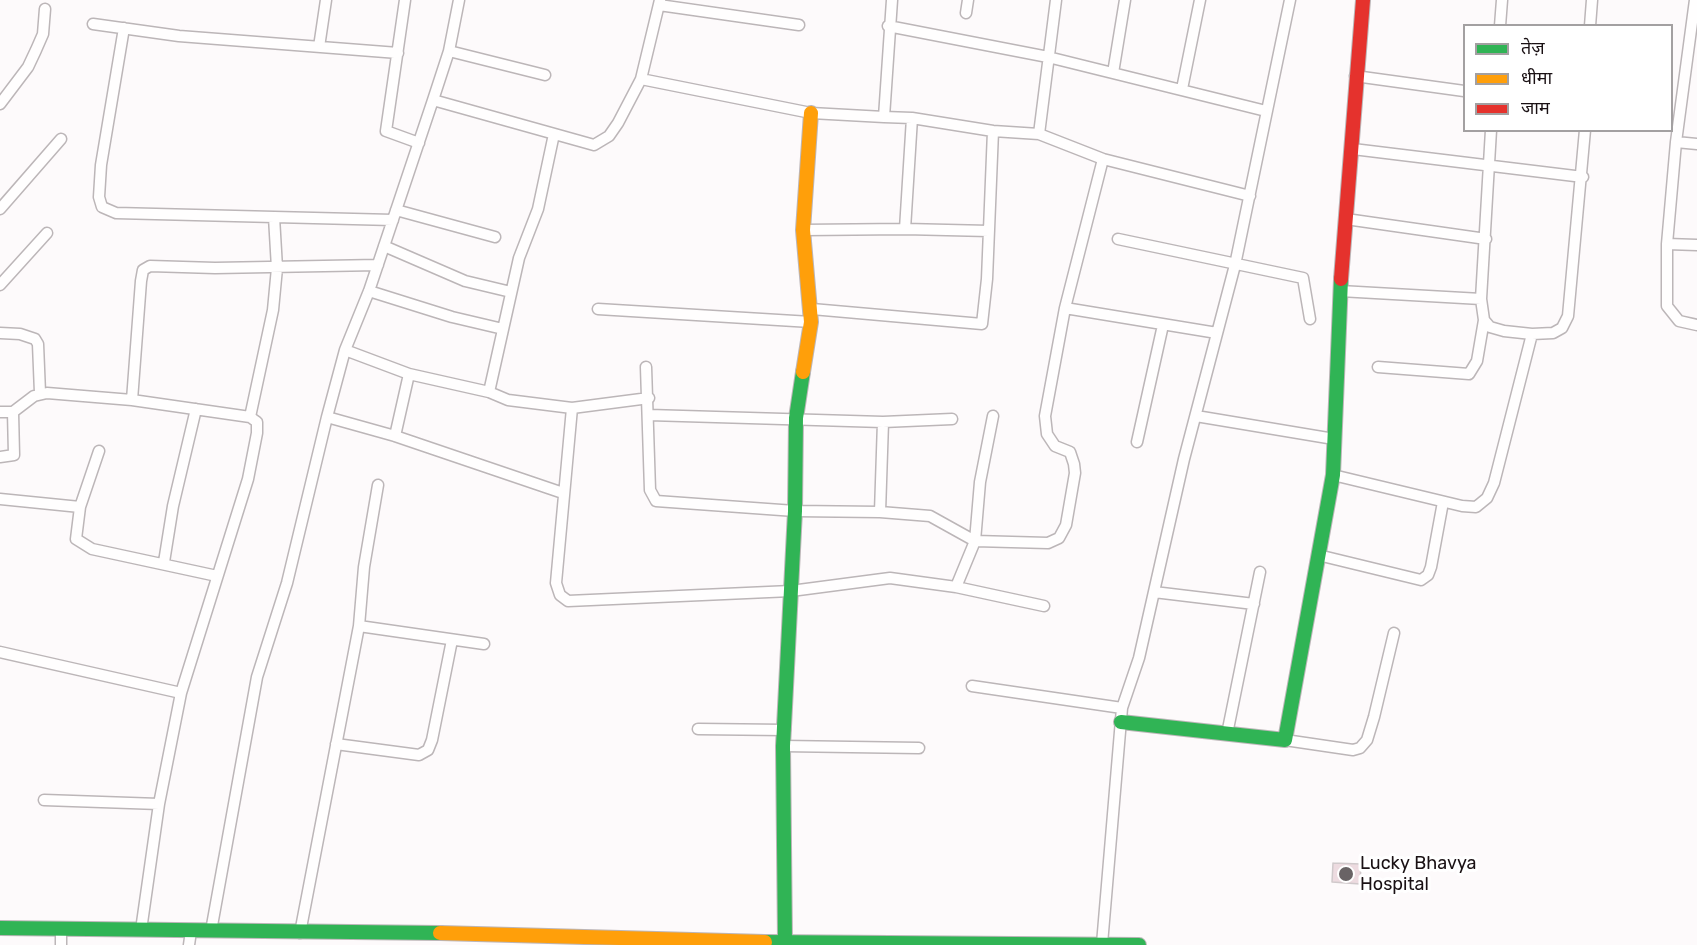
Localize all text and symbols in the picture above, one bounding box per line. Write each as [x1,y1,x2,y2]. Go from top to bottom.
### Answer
legend [1463,24,1673,132]
text: तेज़ [1521,37,1545,59]
text: धीमा [1521,67,1552,89]
text: जाम [1521,97,1550,119]
place label: Lucky Bhavya Hospital [1360,853,1476,896]
marker: Lucky Bhavya Hospital [1337,865,1355,883]

